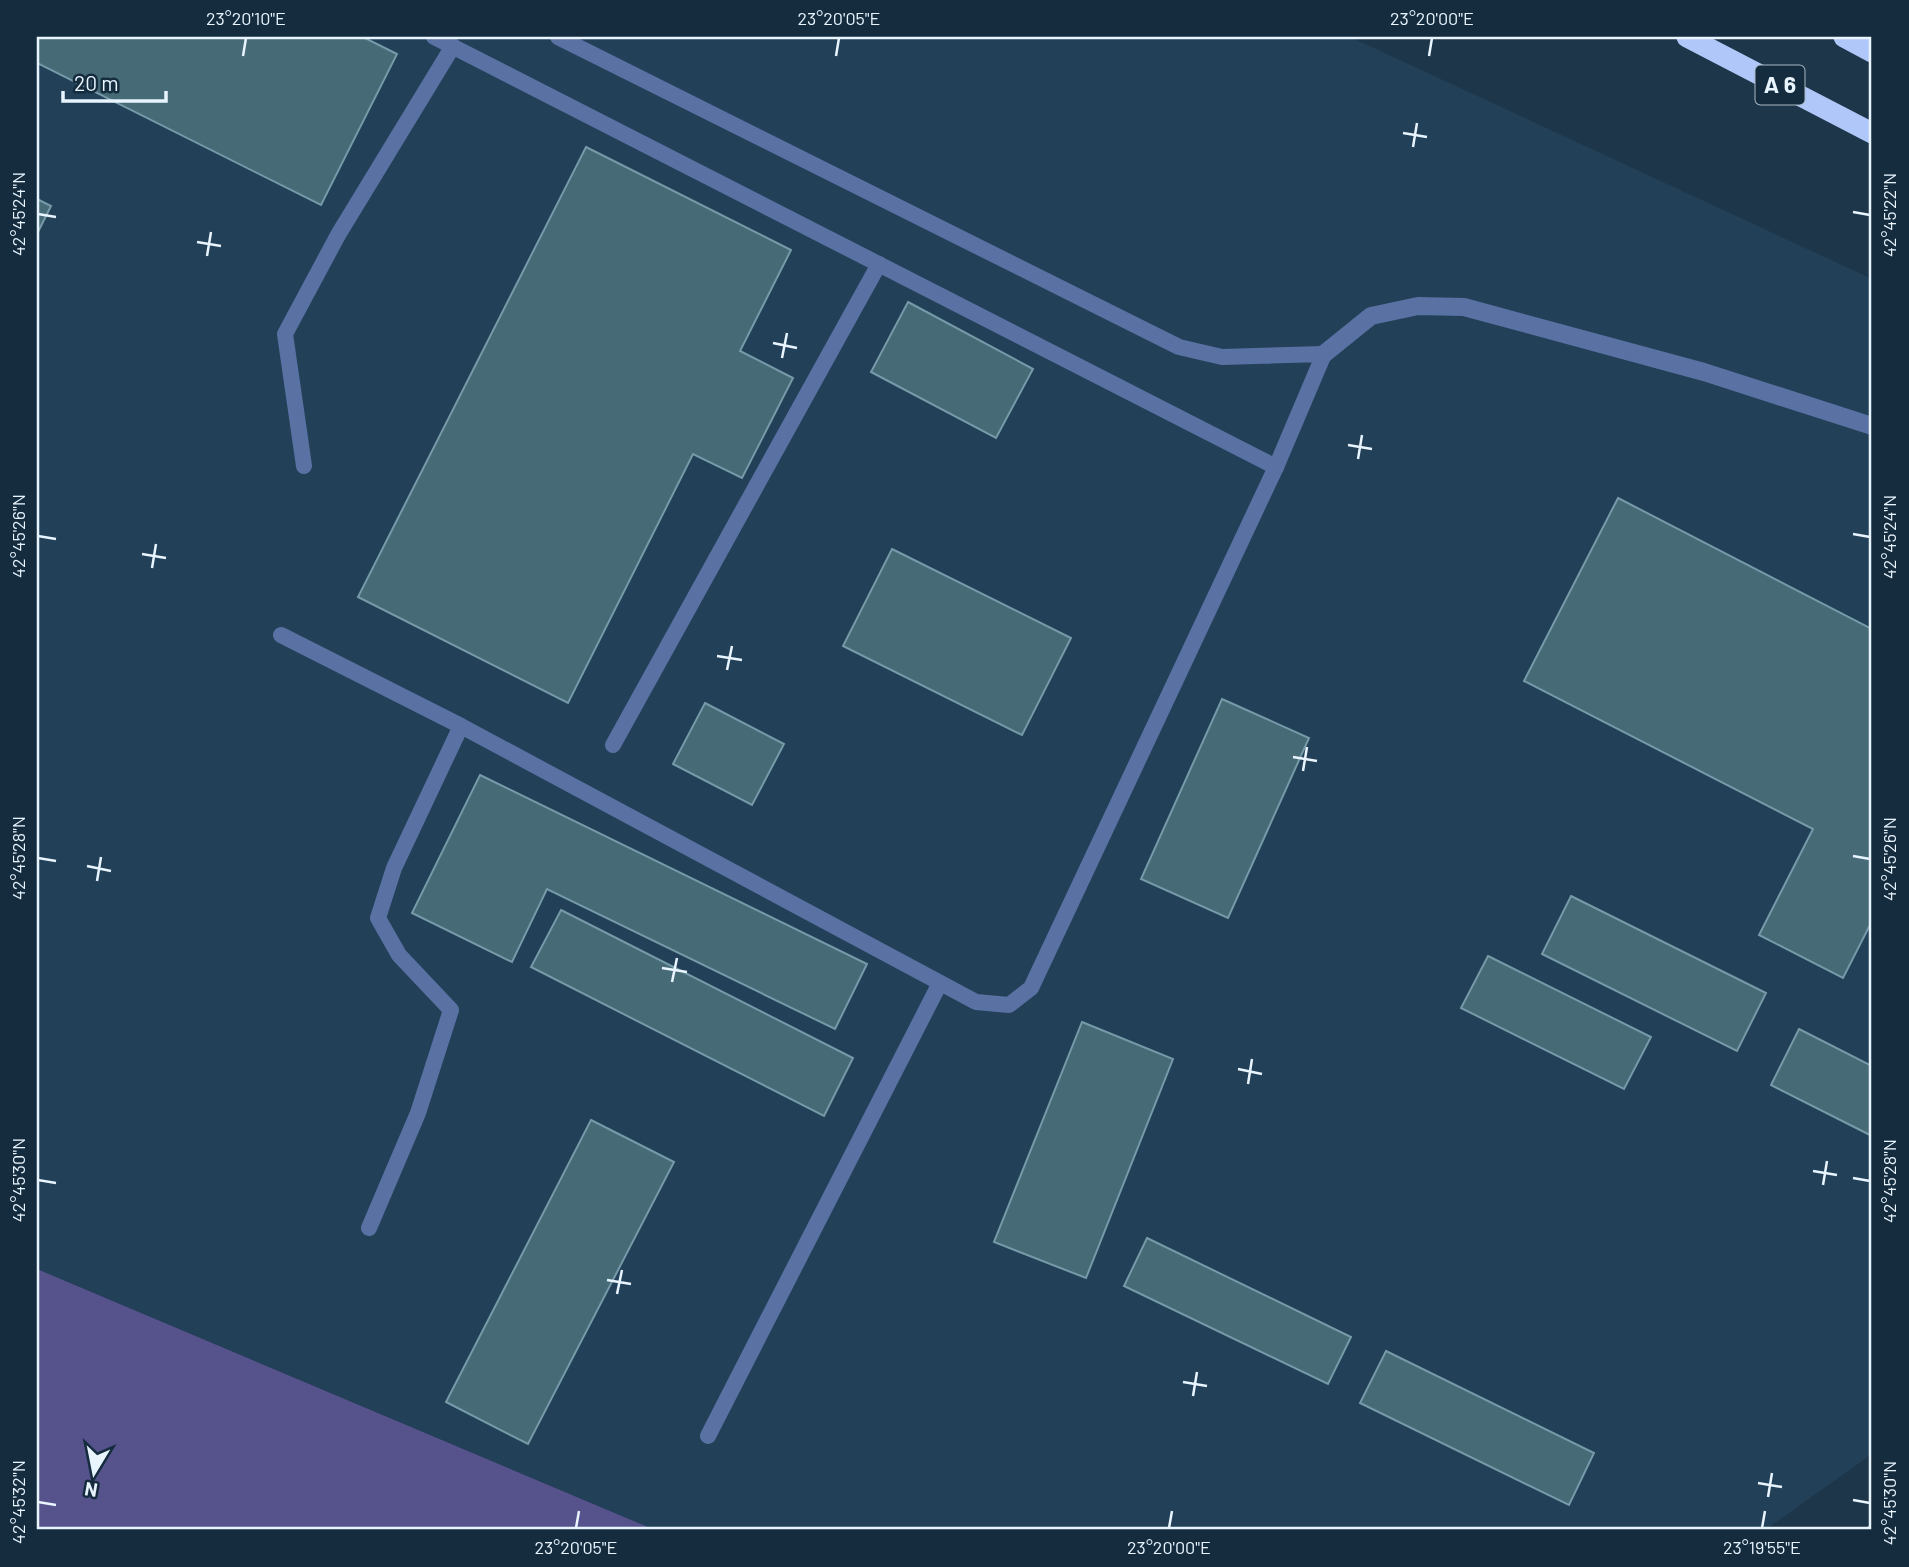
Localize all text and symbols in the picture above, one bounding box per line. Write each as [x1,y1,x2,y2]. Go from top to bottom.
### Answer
text: 23°20'10"E [206,7,286,29]
text: 23°20'05"E [798,7,880,29]
text: 23°20'00"E [1390,7,1474,29]
scale bar [63,60,166,104]
road number: A 6 [1756,66,1804,104]
text: 20 m [74,70,119,95]
text: 42°45'24"N [7,172,29,256]
text: 42°45'22"N [1878,173,1900,257]
text: 42°45'26"N [7,494,29,578]
text: 42°45'24"N [1878,495,1900,579]
text: 42°45'28"N [7,816,29,900]
text: 42°45'26"N [1878,817,1900,901]
text: 42°45'30"N [7,1138,29,1222]
text: 42°45'28"N [1878,1139,1900,1223]
north arrow [60,1438,130,1508]
text: 42°45'32"N [7,1460,29,1544]
text: 42°45'30"N [1878,1461,1900,1545]
text: N [83,1478,99,1503]
text: 23°20'05"E [535,1536,617,1558]
text: 23°20'00"E [1127,1536,1211,1558]
text: 23°19'55"E [1723,1536,1801,1558]

